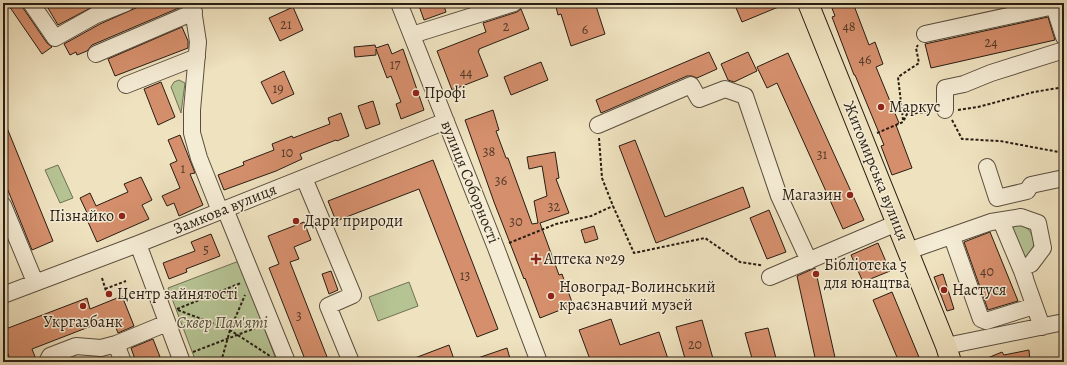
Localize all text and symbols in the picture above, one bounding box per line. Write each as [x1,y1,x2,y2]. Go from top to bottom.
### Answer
house number: 21 [280,15,292,34]
house number: 2 [503,17,510,36]
house number: 48 [842,17,856,36]
house number: 6 [582,20,588,39]
house number: 24 [985,33,998,52]
house number: 46 [859,50,871,69]
house number: 17 [390,55,400,74]
house number: 44 [460,63,472,82]
house number: 19 [272,79,284,98]
place label: Профі [424,82,466,104]
marker: Профі [411,88,421,98]
place label: Маркус [889,96,940,118]
street label: Житомирська вулиця [838,98,914,244]
marker: Маркус [876,102,886,112]
street label: вулиця Соборності [435,117,505,247]
house number: 38 [483,142,496,161]
house number: 10 [281,143,293,162]
house number: 31 [817,145,828,164]
house number: 1 [181,159,186,178]
house number: 36 [495,171,507,190]
street label: Замкова вулиця [170,178,280,240]
place label: Магазин [782,184,842,206]
marker: Магазин [845,190,855,200]
house number: 32 [548,197,561,216]
place label: Пізнайко [49,205,114,227]
place label: Дари природи [304,210,403,232]
marker: Пізнайко [117,211,127,221]
house number: 30 [509,212,523,231]
marker: Дари природи [291,216,301,226]
house number: 5 [203,240,209,259]
place label: Аптека №29 [543,248,625,270]
marker: Аптека №29 [531,254,541,264]
place label: Бібліотека 5 для юнацтва [823,254,911,294]
house number: 40 [980,262,994,281]
house number: 13 [460,266,470,285]
marker: Бібліотека 5 для юнацтва [811,269,821,279]
place label: Новоград-Волинський краєзнавчий музей [559,276,716,316]
place label: Настуся [952,279,1007,301]
place label: Центр зайнятості [117,283,238,305]
marker: Настуся [939,285,949,295]
marker: Центр зайнятості [104,289,114,299]
marker: Новоград-Волинський краєзнавчий музей [546,291,556,301]
marker: Укргазбанк [78,301,88,311]
house number: 3 [296,306,302,325]
place label: Укргазбанк [43,311,123,333]
park label: Сквер Пам'яті [176,312,268,334]
house number: 20 [688,335,702,354]

